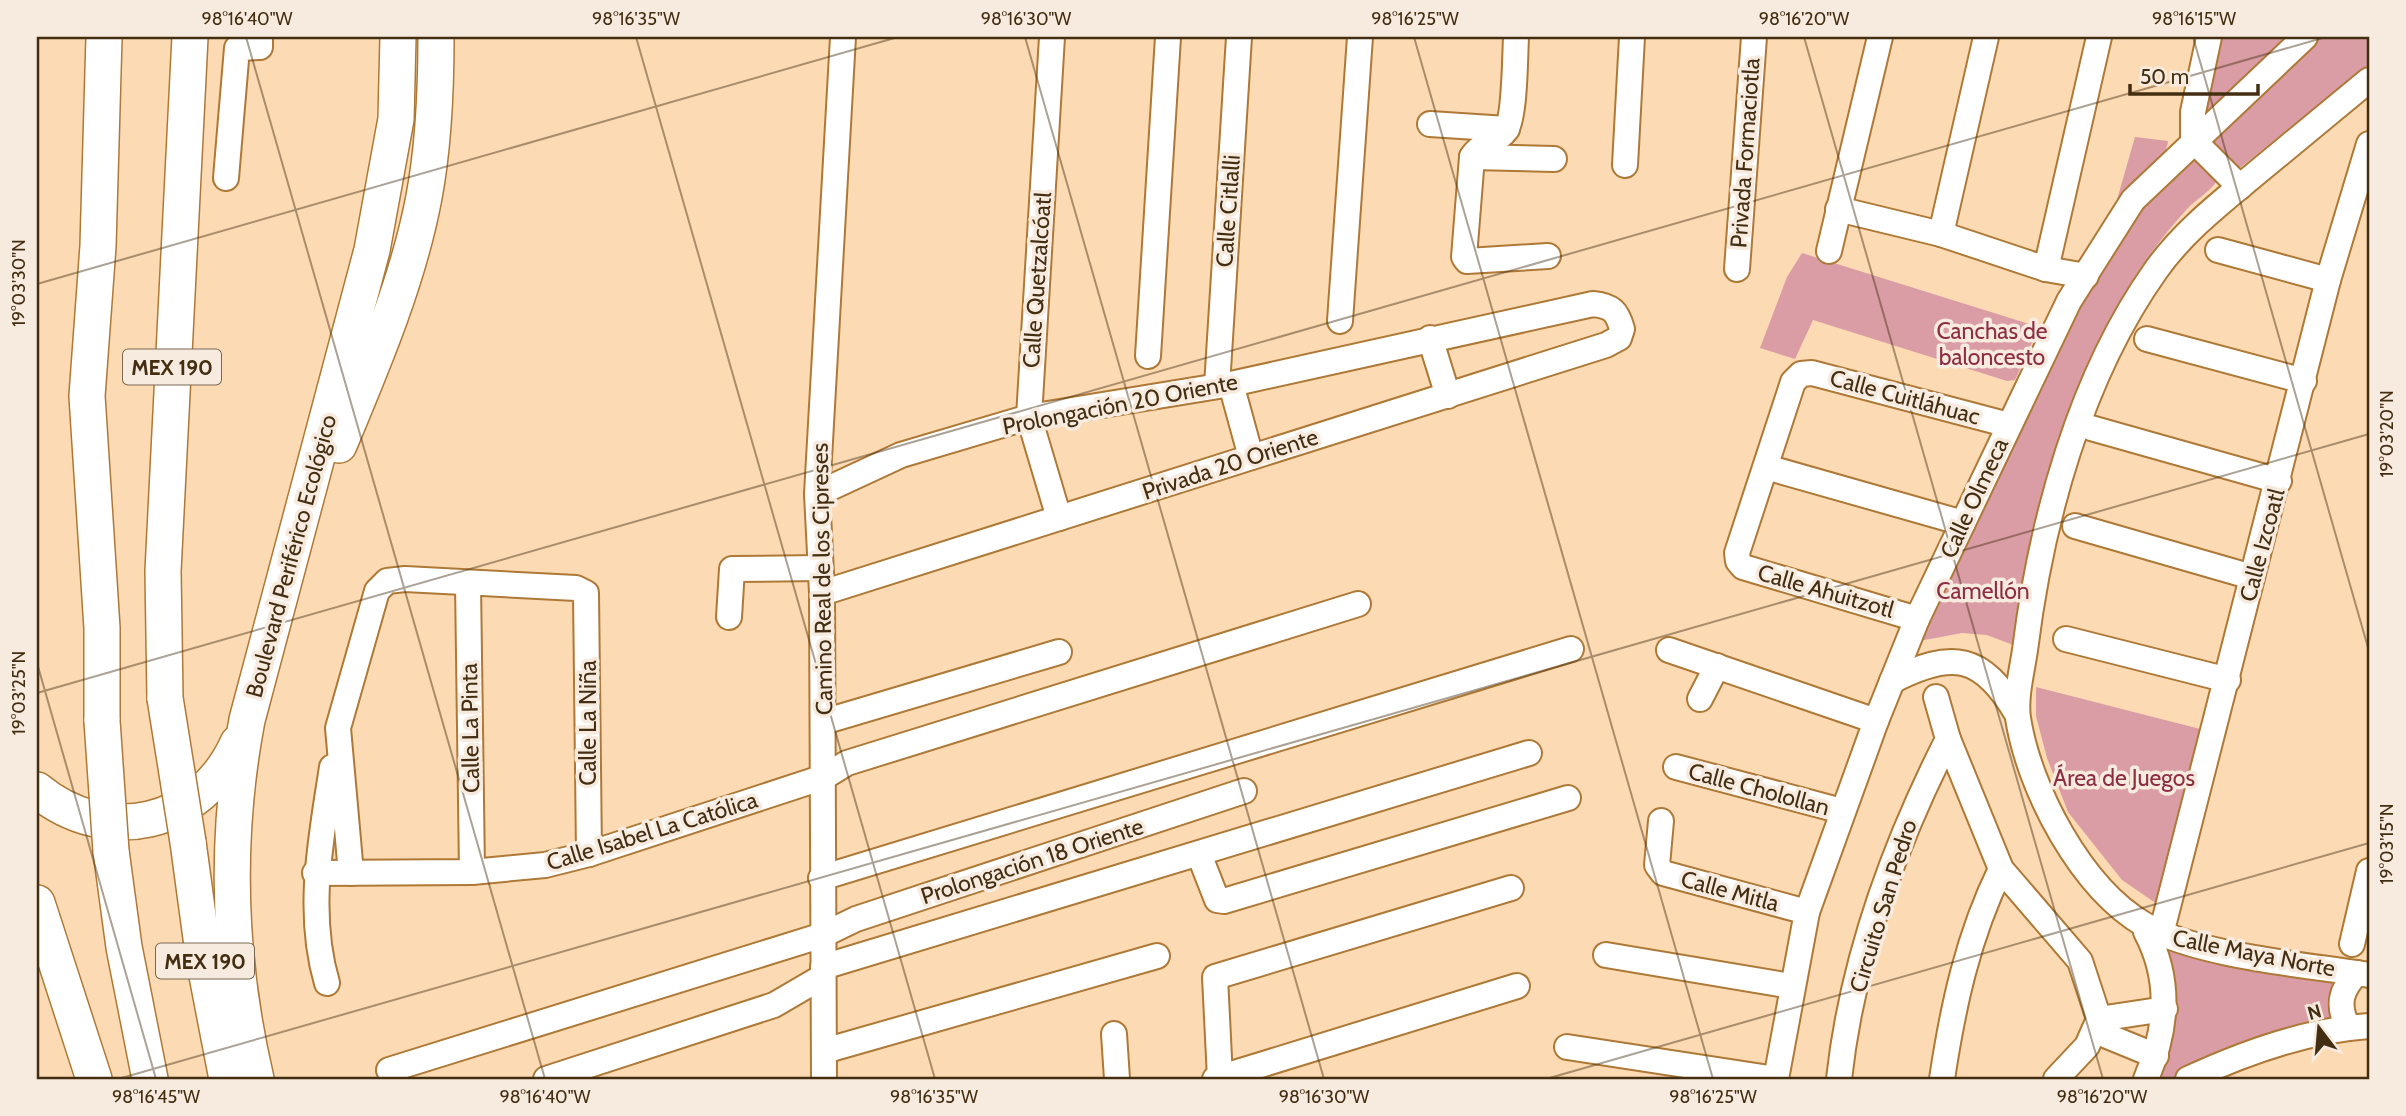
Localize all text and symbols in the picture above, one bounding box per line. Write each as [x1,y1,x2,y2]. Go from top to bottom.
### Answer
text: 98°16'40"W [201,8,293,30]
text: 98°16'35"W [592,8,680,30]
text: 98°16'30"W [981,8,1071,30]
text: 98°16'25"W [1371,8,1459,30]
text: 98°16'20"W [1759,8,1849,30]
text: 98°16'15"W [2152,8,2236,30]
scale bar [2130,52,2257,96]
street label: Privada Formaciotla [1724,57,1766,249]
text: 50 m [2140,64,2189,89]
street label: Calle Citlalli [1210,154,1246,268]
street label: Calle Quetzalcóatl [1017,191,1057,369]
text: 19°03'30"N [8,239,30,327]
park label: Canchas de baloncesto [1936,317,2048,371]
road number: MEX 190 [123,350,221,384]
street label: Calle Cuitláhuac [1827,364,1983,430]
street label: Prolongación 20 Oriente [1000,367,1240,441]
text: 19°03'20"N [2376,390,2398,478]
street label: Boulevard Periférico Ecológico [240,411,342,701]
street label: Privada 20 Oriente [1139,422,1322,506]
street label: Calle Olmeca [1934,433,2014,563]
street label: Camino Real de los Cipreses [806,443,838,715]
street label: Calle Izcoatl [2233,485,2291,605]
street label: Calle Ahuitzotl [1755,558,1898,624]
park label: Camellón [1936,577,2030,605]
text: 19°03'25"N [8,651,30,735]
street label: Calle La Niña [574,660,602,786]
street label: Calle La Pinta [455,663,485,793]
street label: Calle Cholollan [1685,757,1833,821]
park label: Área de Juegos [2053,763,2195,792]
street label: Calle Isabel La Católica [543,786,761,876]
text: 19°03'15"N [2376,804,2398,884]
street label: Prolongación 18 Oriente [917,812,1147,910]
street label: Circuito San Pedro [1843,816,1923,996]
street label: Calle Mitla [1678,864,1782,918]
street label: Calle Maya Norte [2170,924,2338,983]
road number: MEX 190 [156,944,254,978]
north arrow [2284,993,2354,1064]
text: N [2305,999,2324,1025]
text: 98°16'45"W [112,1086,200,1108]
text: 98°16'40"W [499,1086,591,1108]
text: 98°16'35"W [890,1086,978,1108]
text: 98°16'30"W [1279,1086,1369,1108]
text: 98°16'25"W [1669,1086,1757,1108]
text: 98°16'20"W [2057,1086,2147,1108]

